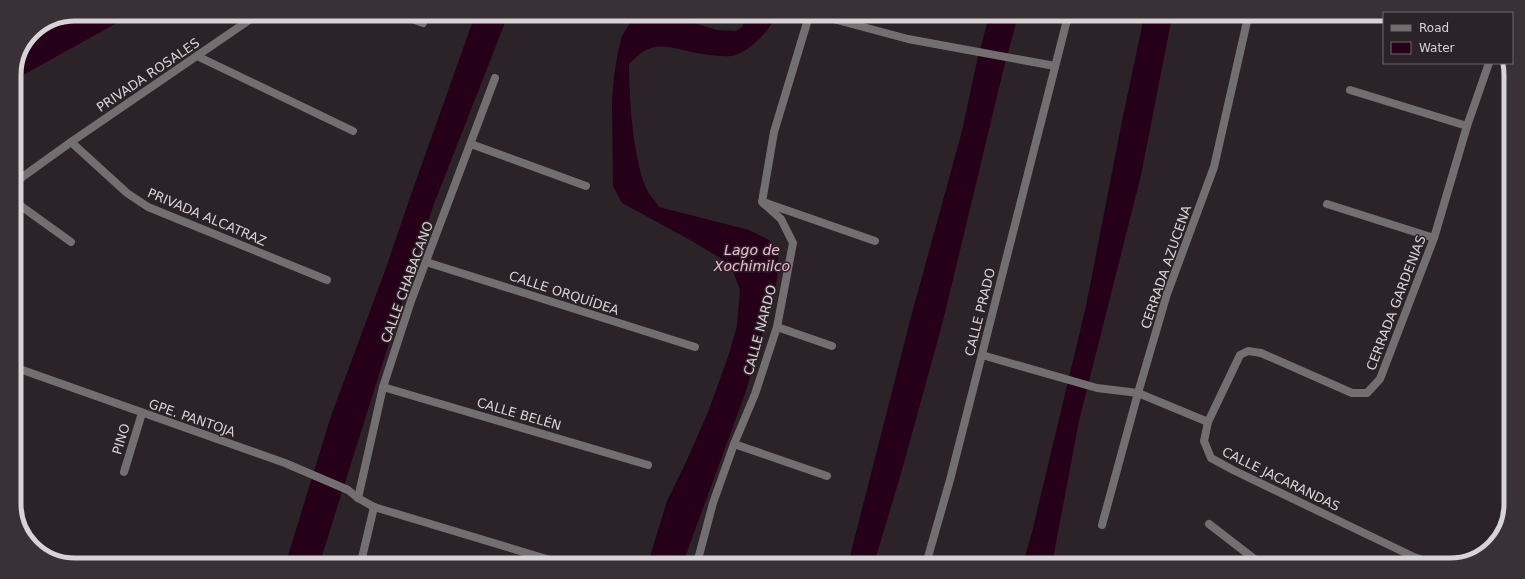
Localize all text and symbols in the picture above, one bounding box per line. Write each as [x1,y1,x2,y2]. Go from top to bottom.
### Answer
legend [1383,12,1513,64]
text: Road [1419,21,1449,35]
street label: PRIVADA ROSALES [94,35,202,115]
text: Water [1419,41,1455,55]
street label: PRIVADA ALCATRAZ [145,185,269,249]
street label: CERRADA AZUCENA [1138,203,1194,331]
street label: CALLE CHABACANO [378,219,436,345]
street label: CERRADA GARDENIAS [1363,233,1429,373]
water label: Lago de Xochimilco [713,242,790,274]
street label: CALLE PRADO [962,266,998,358]
street label: CALLE ORQUÍDEA [507,268,621,318]
street label: CALLE NARDO [741,283,779,377]
street label: CALLE BELÉN [475,395,563,433]
street label: GPE. PANTOJA [147,396,237,440]
street label: PINO [109,422,133,456]
street label: CALLE JACARANDAS [1220,444,1342,514]

